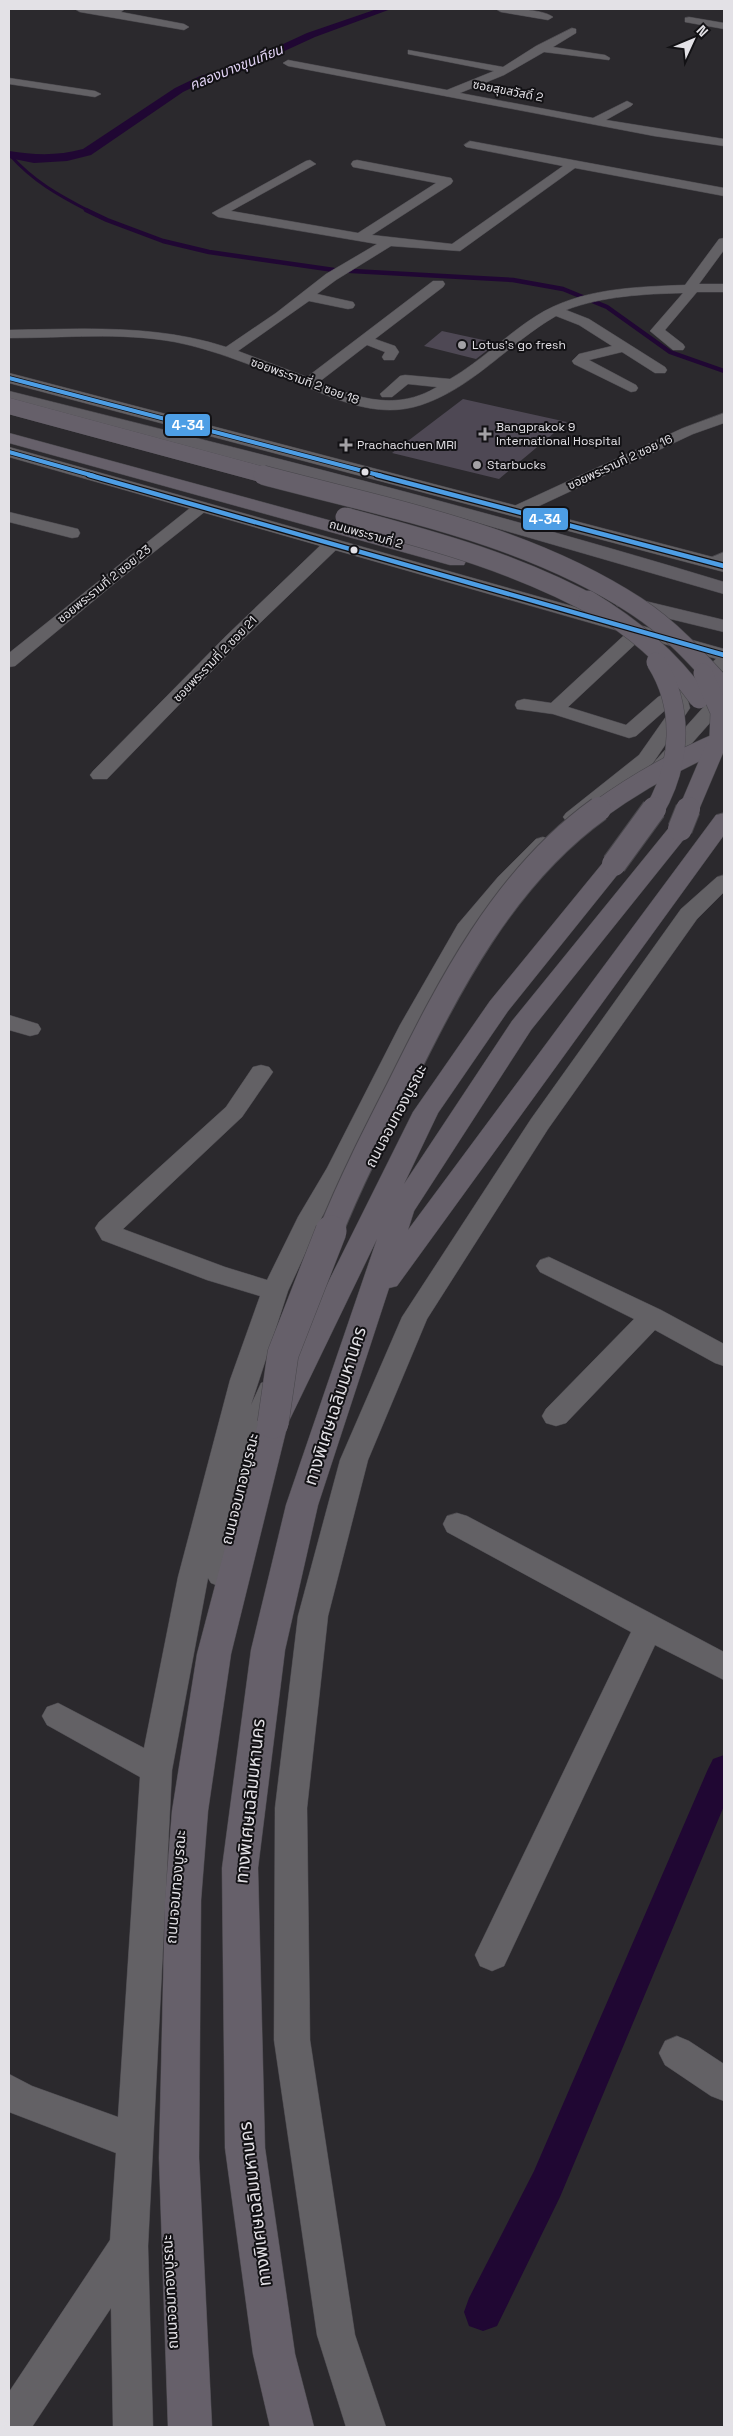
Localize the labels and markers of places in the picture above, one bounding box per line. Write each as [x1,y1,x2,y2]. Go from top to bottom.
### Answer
place label: Lotus's go fresh [472,337,566,353]
marker: Lotus's go fresh [456,339,468,351]
place label: Bangprakok 9 International Hospital [496,419,621,449]
marker: Bangprakok 9 International Hospital [478,427,492,441]
place label: Prachachuen MRI [357,437,457,453]
marker: Prachachuen MRI [339,438,353,452]
place label: Starbucks [487,457,546,473]
marker: Starbucks [471,459,483,471]
unlabelled marker [360,467,370,477]
unlabelled marker [349,545,359,555]

